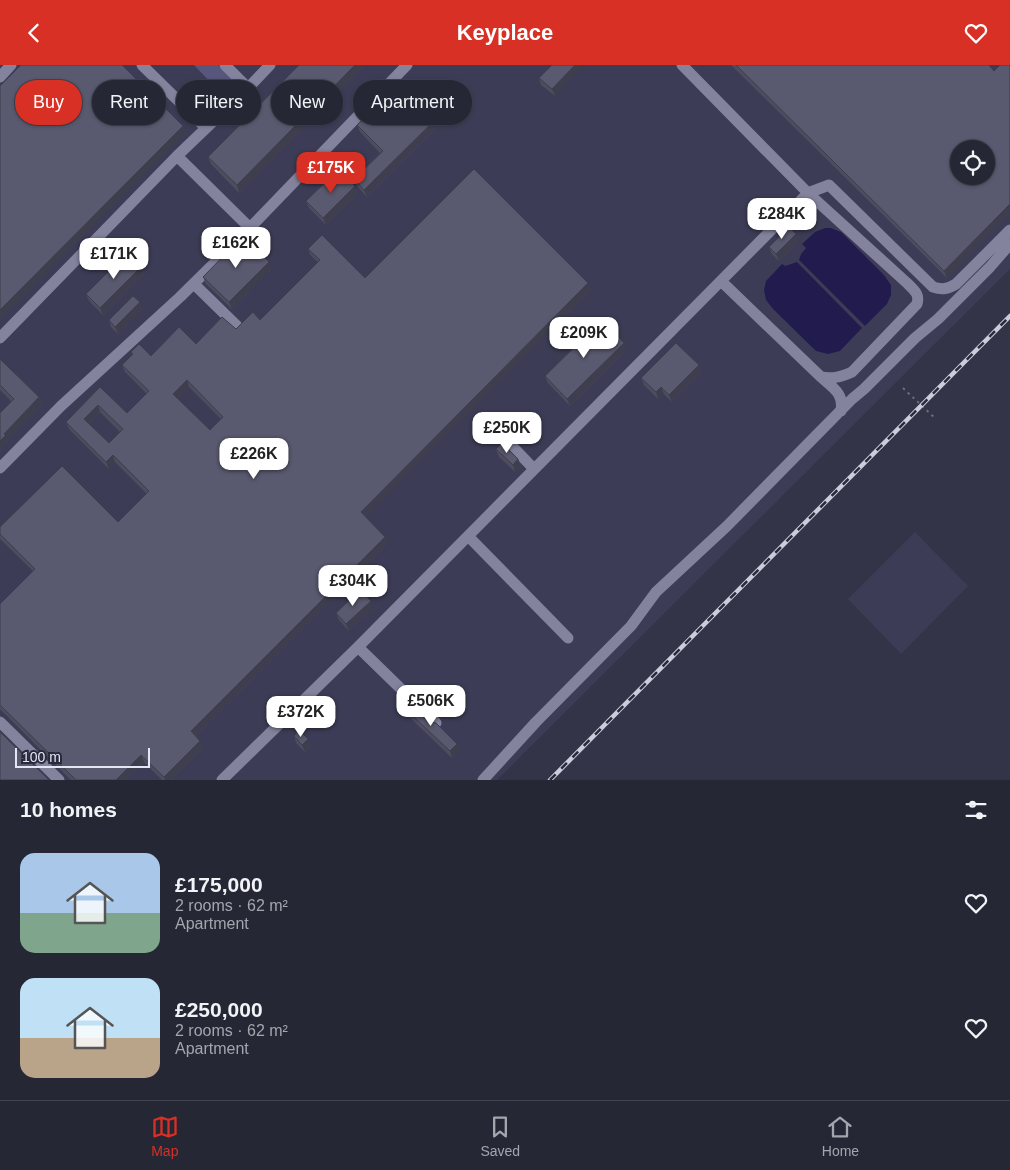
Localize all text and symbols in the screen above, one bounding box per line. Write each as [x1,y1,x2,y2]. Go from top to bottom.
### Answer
icon: back [20,19,48,47]
icon: heart [962,19,990,47]
text: Keyplace [457,20,553,45]
chip: Buy [15,80,82,125]
chip: Rent [92,80,166,125]
chip: Filters [176,80,261,125]
chip: New [271,80,343,125]
chip: Apartment [353,80,472,125]
map controls [950,140,995,185]
button: locate [950,140,995,185]
pin: £175K [296,151,366,194]
text: £175K [307,159,355,176]
pin: £284K [747,197,817,240]
text: £284K [758,205,806,222]
pin: £162K [201,227,271,269]
text: £162K [212,234,260,251]
pin: £171K [79,237,149,280]
text: £171K [90,245,138,262]
pin: £209K [549,317,619,359]
text: £209K [560,324,608,341]
pin: £250K [472,411,542,454]
text: £250K [483,419,531,436]
pin: £226K [219,437,289,480]
text: £226K [230,445,278,462]
pin: £304K [318,565,388,607]
text: £304K [329,572,377,589]
pin: £506K [396,685,466,727]
text: £506K [407,692,455,709]
pin: £372K [266,695,336,738]
text: £372K [277,703,325,720]
scale bar [15,745,150,768]
text: 100 m [22,749,61,765]
icon: filters [962,796,990,824]
text: 10 homes [20,798,117,821]
icon: home [60,873,120,933]
text: £175,000 [175,873,263,896]
icon: heart [962,889,990,917]
text: 2 rooms · 62 m² [175,897,288,914]
text: Apartment [175,915,249,932]
icon: home [60,998,120,1058]
text: £250,000 [175,998,263,1021]
icon: heart [962,1014,990,1042]
text: 2 rooms · 62 m² [175,1022,288,1039]
text: Apartment [175,1040,249,1057]
tab: Map [151,1113,179,1159]
tab: Saved [480,1113,520,1159]
tab: Home [822,1113,859,1159]

